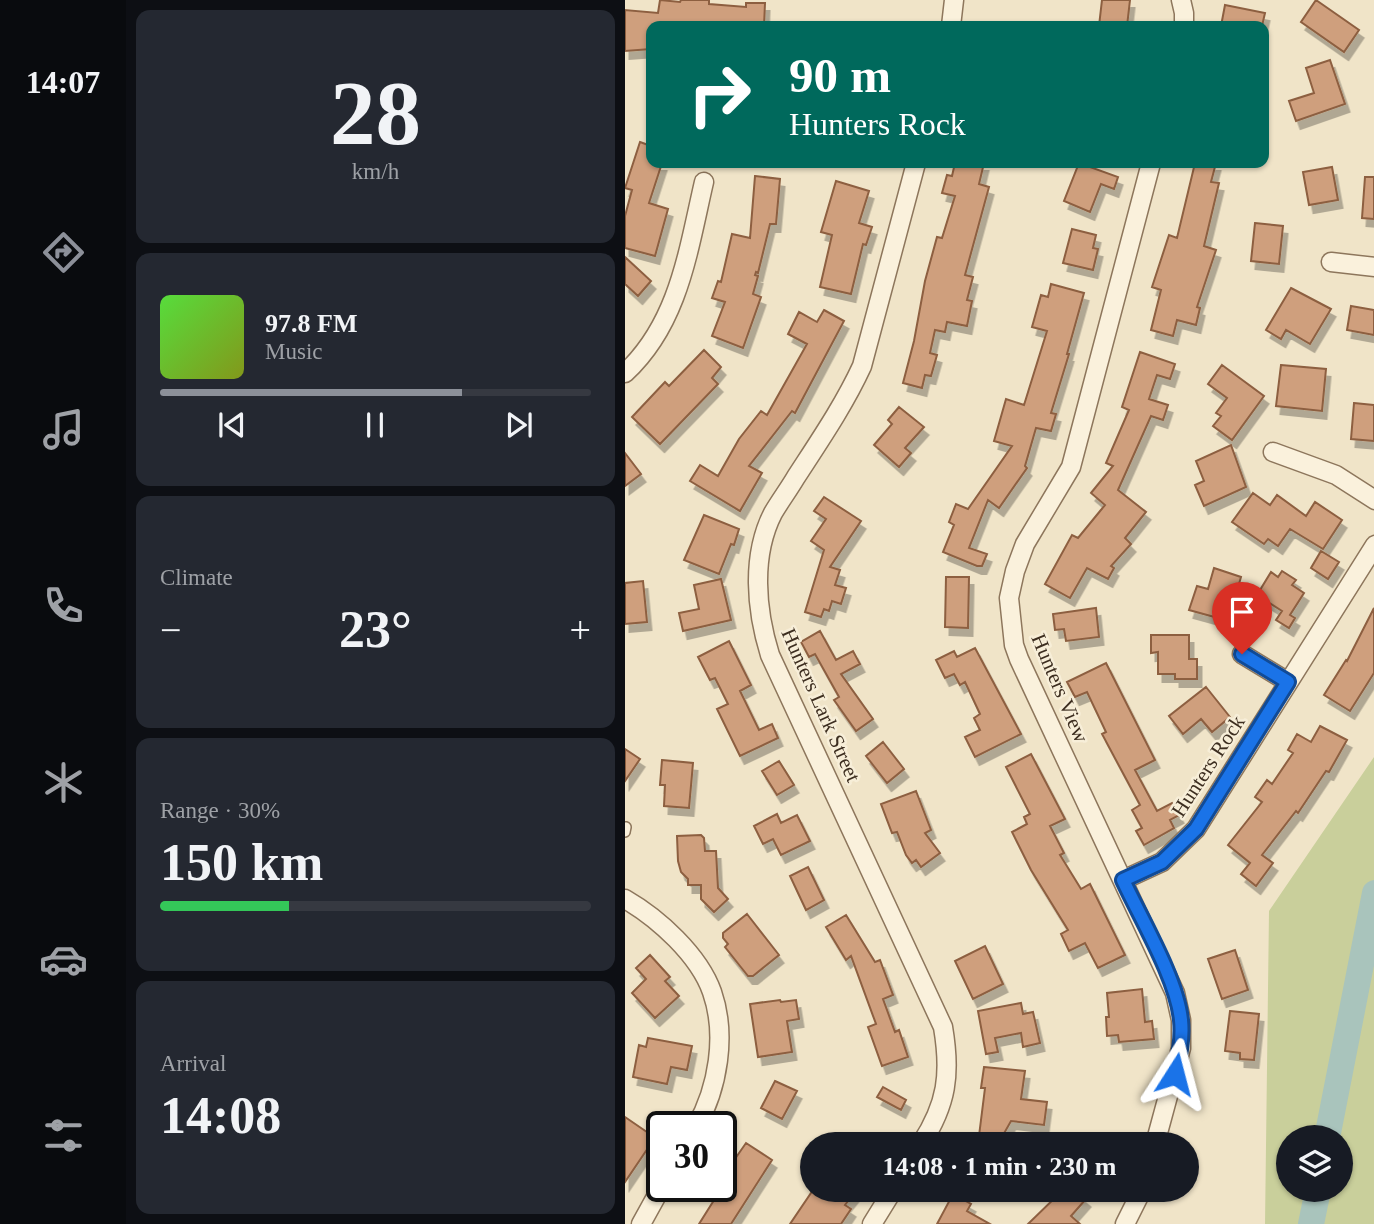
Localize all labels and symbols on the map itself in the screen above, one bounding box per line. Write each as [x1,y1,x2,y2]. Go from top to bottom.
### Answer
pin [1212,582,1272,654]
street label: Hunters Lark Street [776,624,866,786]
street label: Hunters View [1026,630,1094,747]
street label: Hunters Rock [1166,710,1250,821]
position arrow [1138,1037,1212,1111]
speed limit sign: 30 [646,1111,737,1202]

